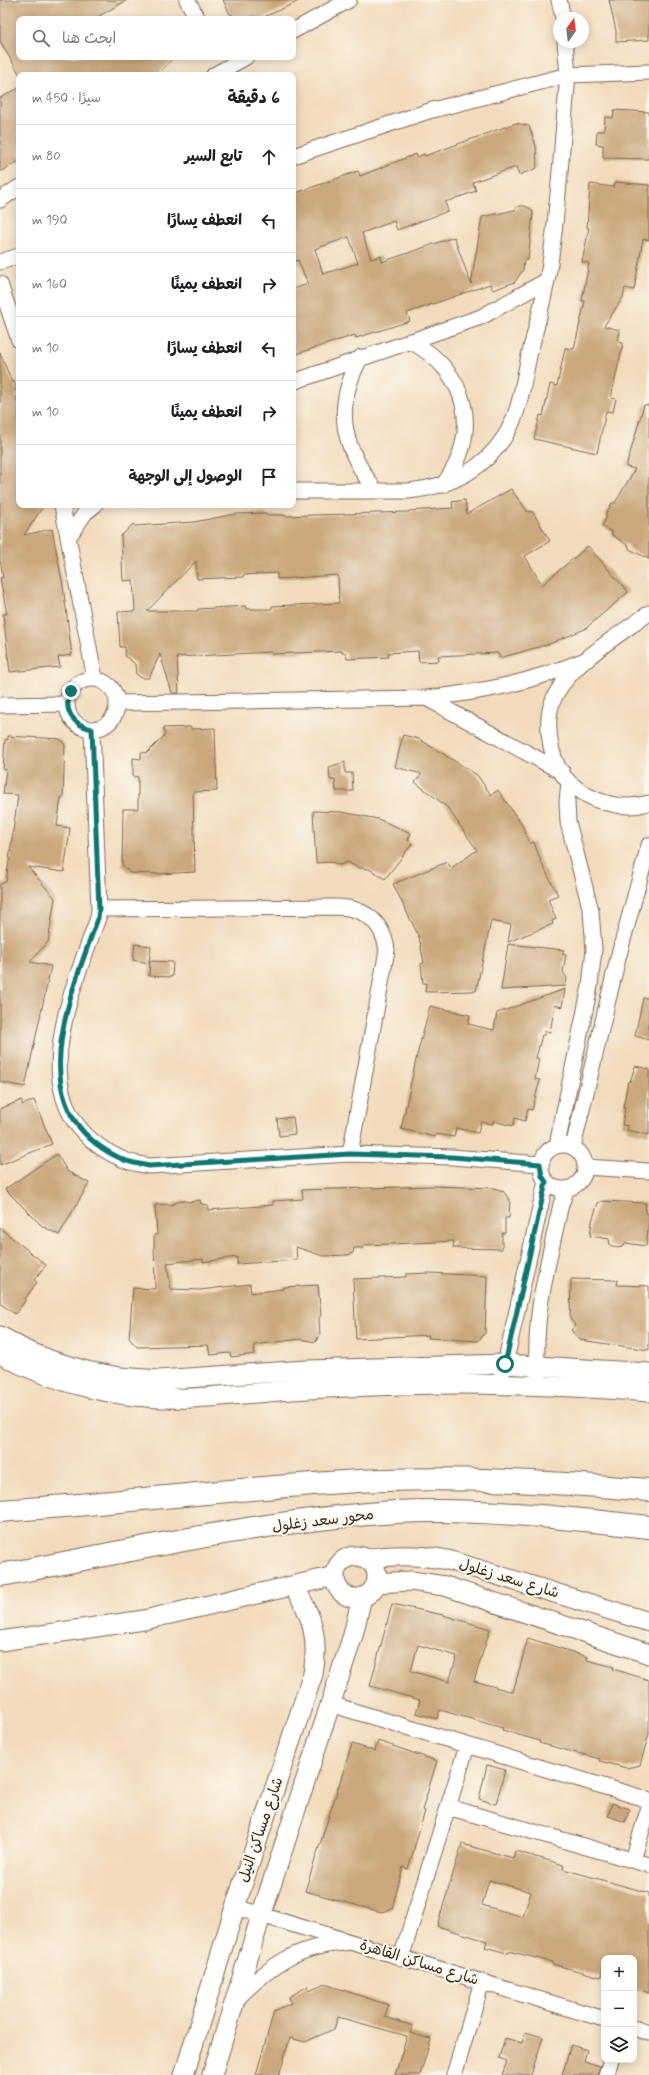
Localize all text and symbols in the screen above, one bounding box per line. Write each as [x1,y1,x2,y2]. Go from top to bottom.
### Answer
north arrow [553,12,589,48]
search box [16,16,296,60]
icon: search [30,27,52,49]
text: ابحث هنا [62,29,116,49]
text: 6 دقيقة [227,87,280,109]
text: سيرًا · 450 m [32,90,101,107]
icon: ahead [258,146,280,168]
text: تابع السير [184,147,242,167]
text: 80 m [32,148,61,165]
icon: left [258,210,280,232]
text: انعطف يسارًا [167,211,242,231]
text: 190 m [32,212,67,229]
icon: right [258,274,280,296]
text: انعطف يمينًا [171,275,242,295]
text: 160 m [32,276,67,293]
icon: left [258,338,280,360]
text: انعطف يسارًا [167,339,242,359]
text: 10 m [32,340,59,357]
icon: right [258,402,280,424]
text: انعطف يمينًا [171,403,242,423]
text: 10 m [32,404,59,421]
icon: arrive [258,466,280,488]
text: الوصول إلى الوجهة [128,467,242,487]
route end [62,682,80,700]
route start [496,1355,514,1373]
street label: محور سعد زغلول [271,1505,375,1537]
street label: شارع سعد زغلول [457,1554,561,1604]
street label: شارع مساكن النيل [234,1775,288,1885]
street label: شارع مساكن القاهرة [357,1935,481,1991]
map controls [601,1955,637,2063]
button: + [601,1955,637,1991]
button: − [601,1991,637,2027]
button: layers [601,2027,637,2063]

